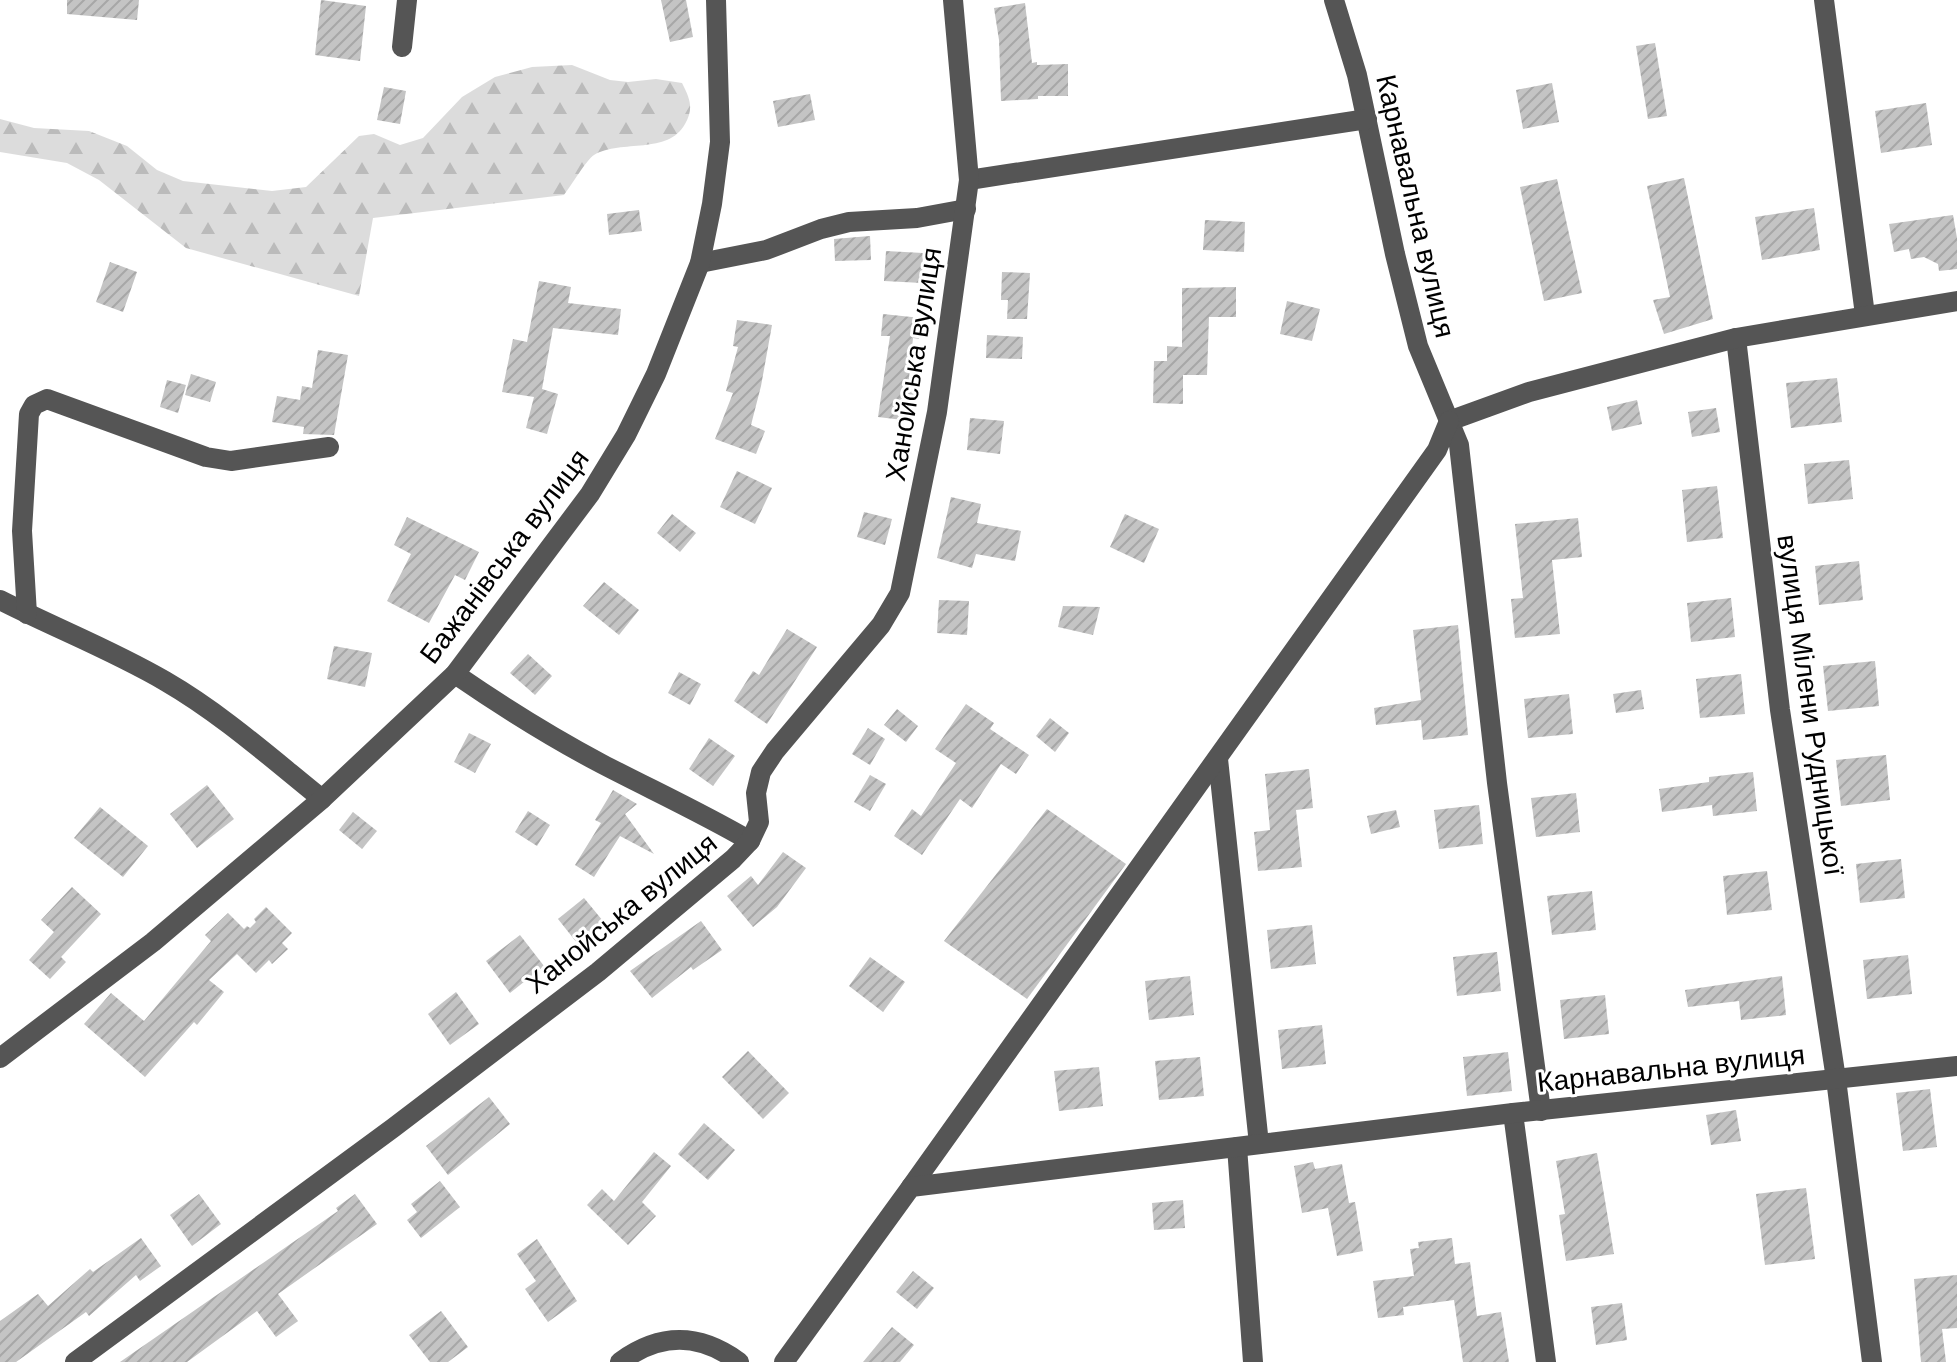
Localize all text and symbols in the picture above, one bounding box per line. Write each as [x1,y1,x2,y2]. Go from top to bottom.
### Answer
street label: Карнавальна вулиця [1367,71,1464,341]
street label: Ханойська вулиця [877,245,950,484]
street label: Бажанівська вулиця [411,441,597,671]
street label: вулиця Мілени Рудницької [1768,532,1853,878]
street label: Ханойська вулиця [518,825,725,1002]
street label: Карнавальна вулиця [1535,1036,1807,1101]

